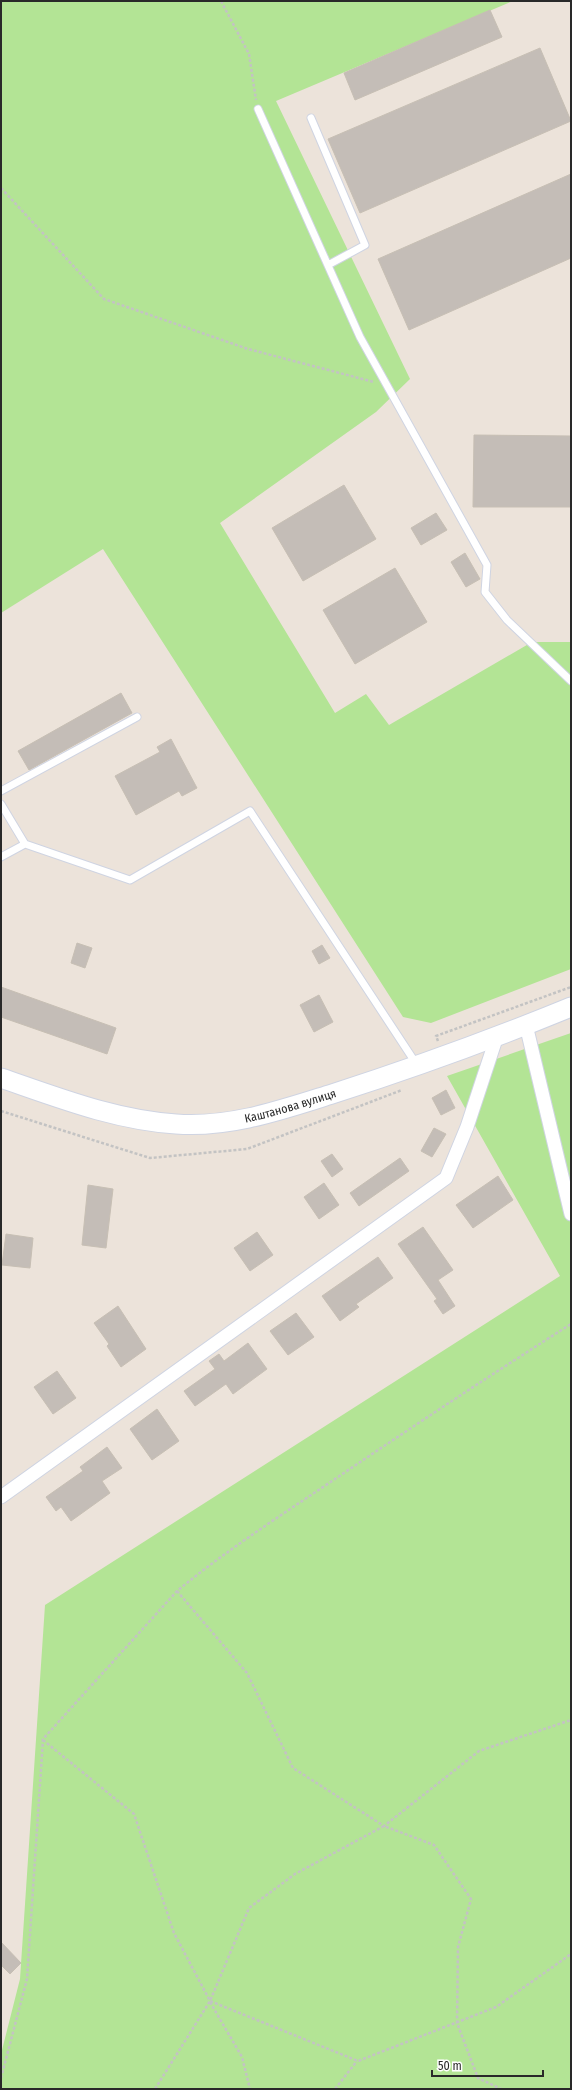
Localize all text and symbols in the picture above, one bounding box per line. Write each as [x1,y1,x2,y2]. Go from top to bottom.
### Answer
street label: Каштанова вулиця [243,1086,338,1126]
scale bar [432,2052,543,2078]
text: 50 m [438,2059,462,2073]

